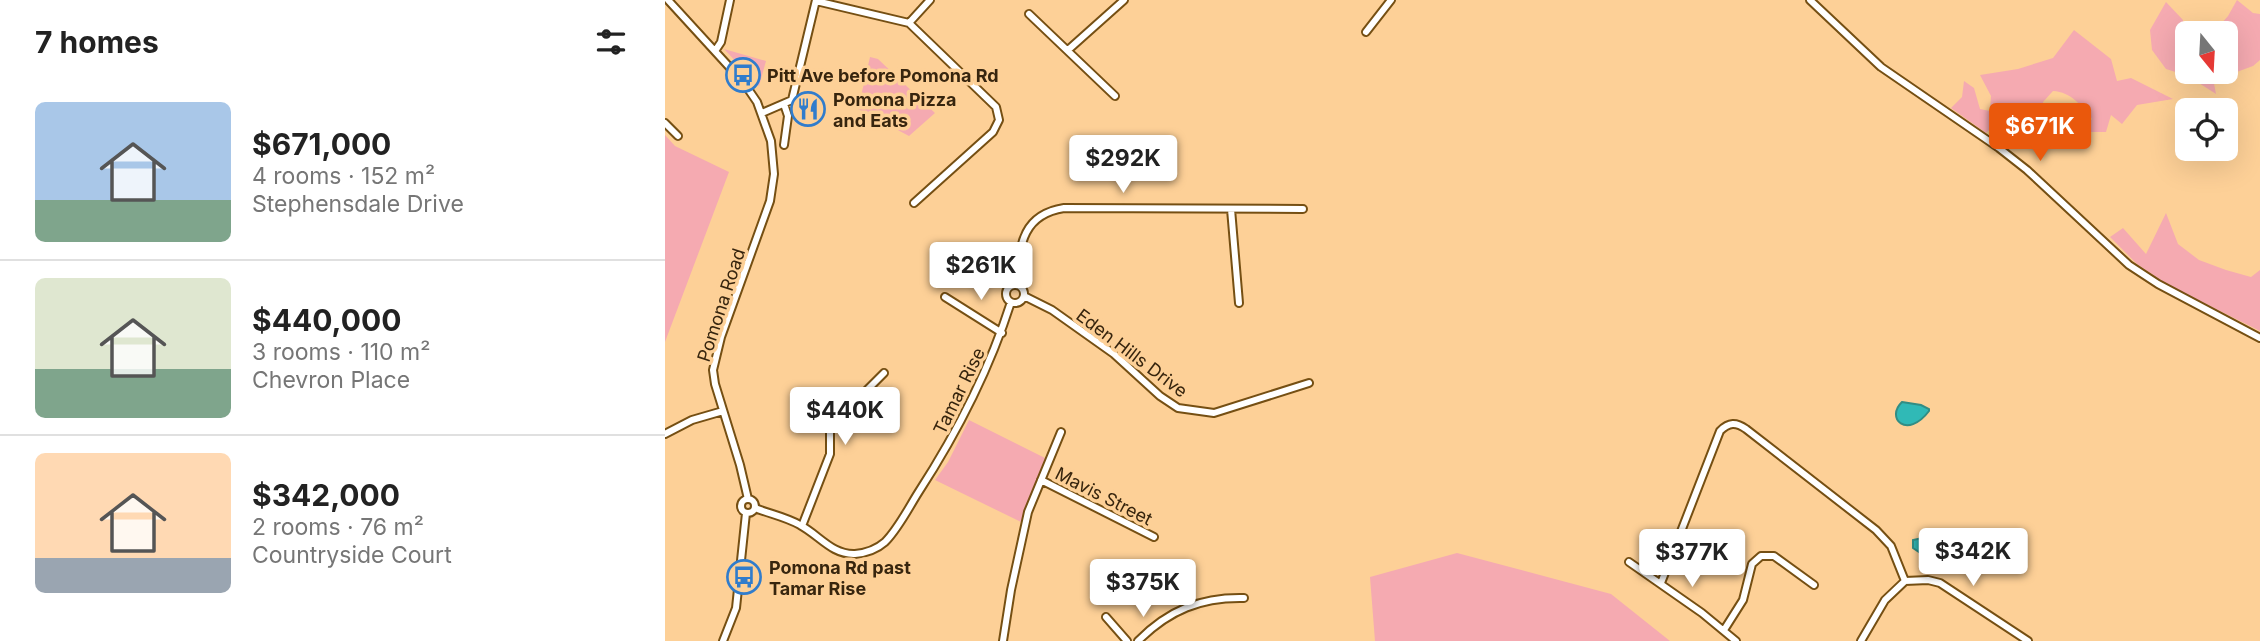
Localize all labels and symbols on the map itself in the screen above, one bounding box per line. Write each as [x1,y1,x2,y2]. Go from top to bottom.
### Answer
north arrow [2175,21,2238,84]
bus stop icon: Pitt Ave before Pomona Rd [724,56,762,94]
place label: Pitt Ave before Pomona Rd [767,65,999,86]
place label: Pomona Pizza and Eats [833,89,957,131]
restaurant icon: Pomona Pizza and Eats [789,90,827,128]
pin: $671K [1991,104,2089,163]
pin: $292K [1074,136,1172,195]
pin: $261K [932,243,1030,302]
street label: Pomona Road [693,246,749,364]
street label: Eden Hills Drive [1072,304,1192,402]
street label: Tamar Rise [929,344,989,438]
pin: $440K [796,388,894,447]
street label: Mavis Street [1052,463,1156,529]
pin: $342K [1924,528,2022,588]
pin: $377K [1643,530,1741,589]
place label: Pomona Rd past Tamar Rise [769,557,911,599]
bus stop icon: Pomona Rd past Tamar Rise [725,558,763,596]
pin: $375K [1094,560,1192,619]

